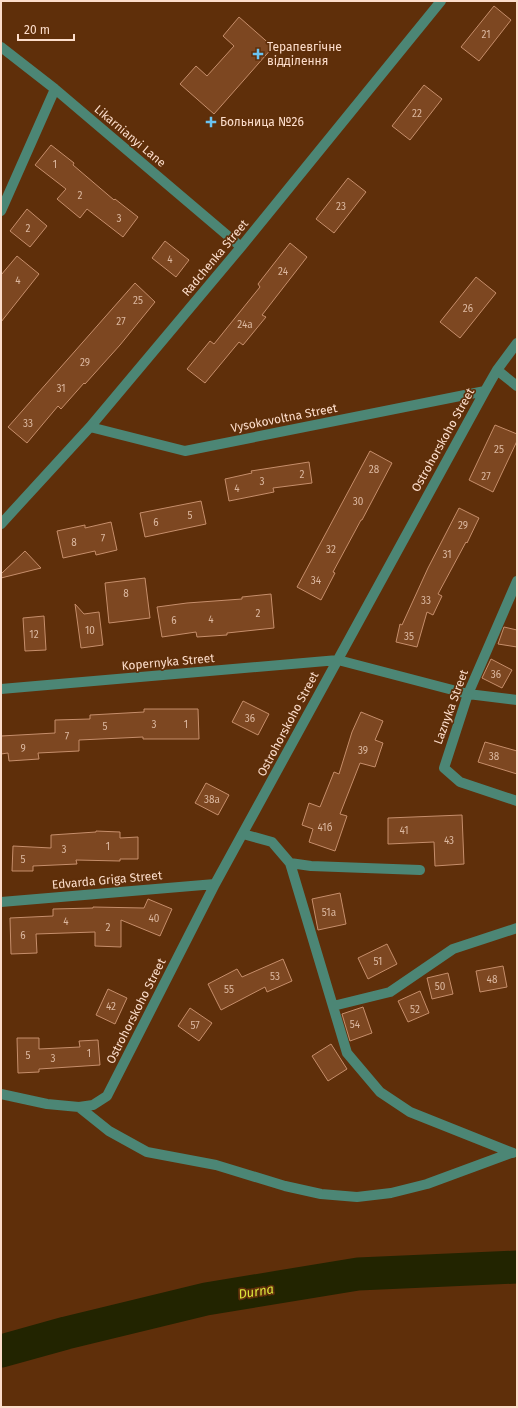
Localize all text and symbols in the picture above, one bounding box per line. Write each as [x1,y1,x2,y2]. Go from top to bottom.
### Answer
scale bar [18,16,74,42]
text: 20 m [24,23,50,37]
house number: 21 [481,29,491,41]
place label: Терапевгічне відділення [267,40,342,68]
marker: Терапевгічне відділення [252,48,264,60]
street label: Likarnianyi Lane [91,102,169,170]
house number: 22 [412,108,422,120]
place label: Больница №26 [220,115,304,129]
marker: Больница №26 [205,116,217,128]
house number: 1 [53,159,57,171]
house number: 2 [78,190,83,202]
house number: 23 [336,201,346,213]
house number: 3 [117,213,122,225]
street label: Radchenka Street [179,216,251,299]
house number: 2 [26,223,31,235]
house number: 4 [167,254,173,266]
house number: 24 [278,266,289,278]
house number: 4 [15,275,21,287]
house number: 25 [133,295,143,307]
house number: 26 [463,303,473,315]
house number: 27 [116,316,126,328]
house number: 24а [237,319,253,331]
house number: 29 [80,357,90,369]
house number: 31 [56,383,66,395]
street label: Ostrohorskoho Street [409,385,478,494]
street label: Vysokovoltna Street [230,401,339,435]
house number: 33 [23,418,33,430]
house number: 25 [494,444,504,456]
house number: 28 [369,464,380,476]
house number: 2 [300,469,305,481]
house number: 27 [481,471,491,483]
house number: 3 [260,476,265,488]
house number: 4 [234,483,240,495]
house number: 30 [353,496,364,508]
house number: 5 [187,510,193,522]
house number: 6 [153,517,159,529]
house number: 29 [458,520,468,532]
house number: 7 [101,533,106,545]
house number: 8 [71,537,77,549]
house number: 32 [326,544,336,556]
house number: 31 [442,549,452,561]
house number: 34 [311,575,322,587]
house number: 8 [123,588,129,600]
house number: 33 [421,595,431,607]
house number: 2 [256,608,261,620]
house number: 4 [208,614,214,626]
house number: 6 [171,615,177,627]
house number: 10 [85,625,95,637]
house number: 12 [29,629,39,641]
house number: 35 [404,631,414,643]
street label: Kopernyka Street [121,651,216,673]
street label: Laznyka Street [431,667,471,746]
street label: Ostrohorskoho Street [254,669,322,779]
house number: 36 [491,669,501,681]
house number: 36 [245,713,255,725]
house number: 3 [152,719,157,731]
house number: 1 [184,719,188,731]
house number: 5 [102,721,108,733]
house number: 7 [65,731,70,743]
house number: 9 [20,743,26,755]
house number: 39 [358,745,368,757]
house number: 38 [489,751,500,763]
house number: 38а [204,794,220,806]
house number: 41б [318,822,333,834]
house number: 41 [399,825,409,837]
house number: 43 [444,835,454,847]
house number: 1 [106,841,110,853]
house number: 3 [62,844,67,856]
house number: 5 [20,854,26,866]
street label: Edvarda Griga Street [51,868,163,892]
house number: 51а [322,907,336,919]
house number: 40 [149,913,160,925]
house number: 4 [63,916,69,928]
house number: 2 [106,922,111,934]
house number: 6 [20,930,26,942]
street label: Ostrohorskoho Street [103,955,169,1066]
house number: 51 [374,956,382,968]
house number: 53 [270,971,280,983]
house number: 48 [487,974,498,986]
house number: 50 [435,981,446,993]
house number: 55 [224,984,234,996]
house number: 42 [106,1001,116,1013]
house number: 52 [410,1004,420,1016]
house number: 54 [350,1019,361,1031]
house number: 57 [190,1020,200,1032]
house number: 1 [87,1048,91,1060]
house number: 5 [25,1050,31,1062]
house number: 3 [51,1053,56,1065]
water label: Durna [237,1281,275,1302]

